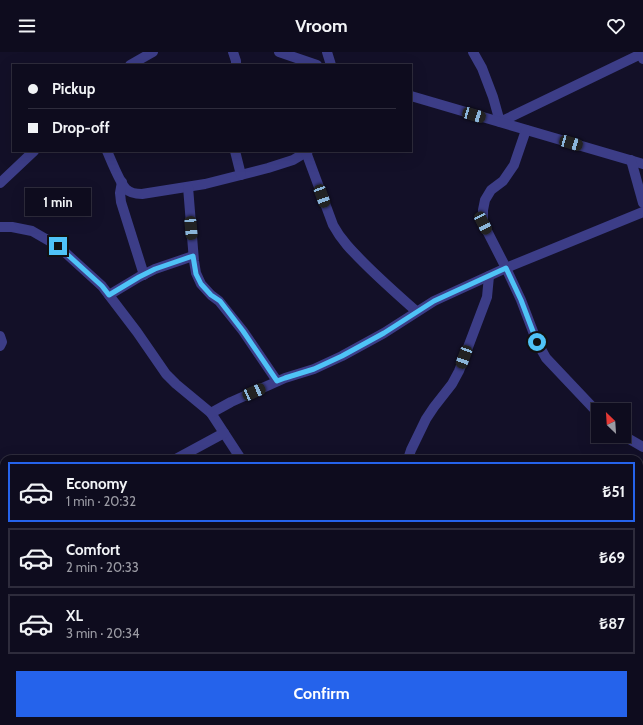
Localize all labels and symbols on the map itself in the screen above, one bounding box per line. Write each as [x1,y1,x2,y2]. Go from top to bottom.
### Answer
car [461,106,487,124]
car [558,134,584,152]
car [312,183,332,209]
callout: 1 min [25,188,91,216]
car [472,210,494,236]
car [184,216,198,240]
route end [49,237,67,255]
route start [528,333,546,351]
car [454,344,474,370]
car [241,382,267,402]
north arrow [591,403,631,443]

